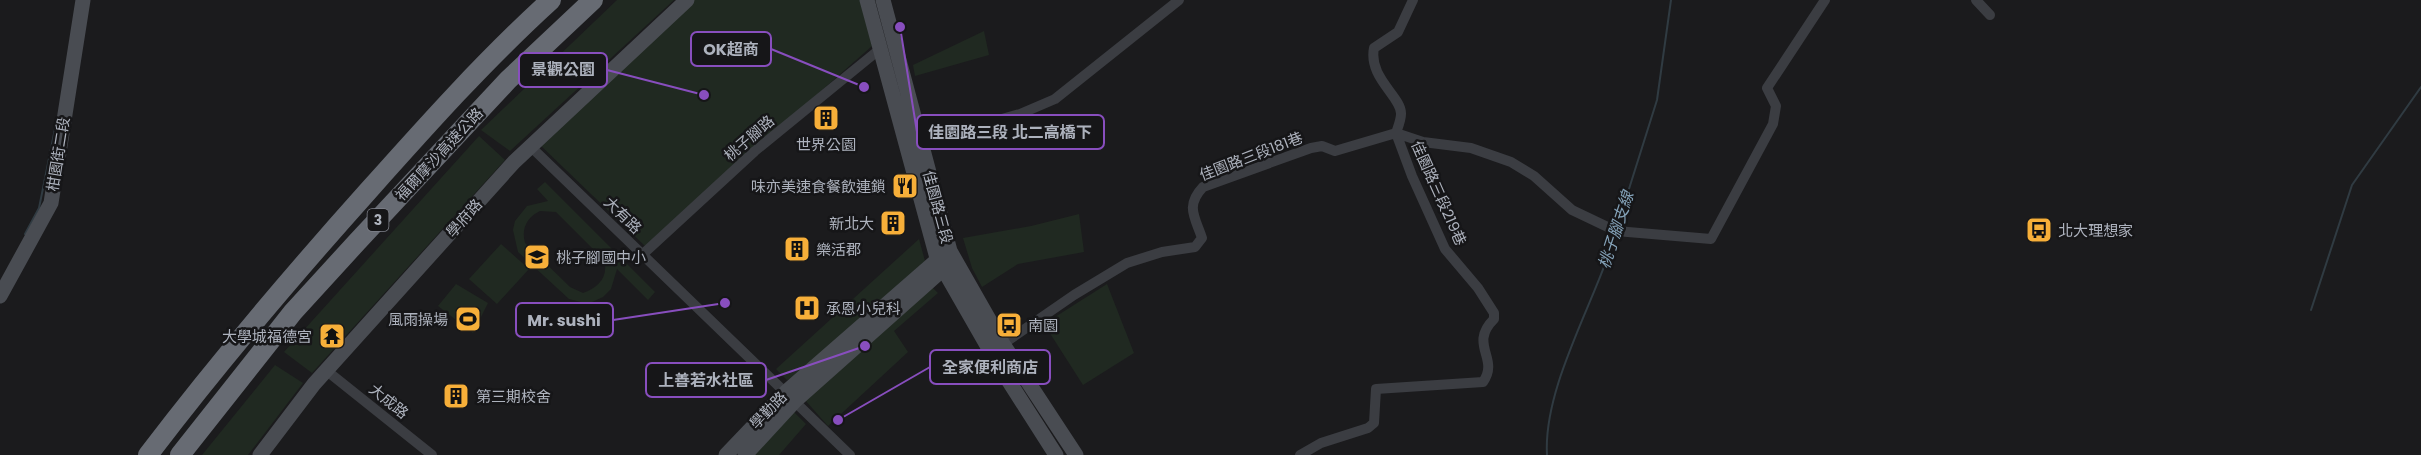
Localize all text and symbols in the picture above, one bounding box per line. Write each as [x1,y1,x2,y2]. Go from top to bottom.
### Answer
callout: OK超商 [691,32,771,66]
text: OK超商 [703,38,759,61]
callout: 景觀公園 [519,53,607,87]
text: 景觀公園 [531,58,595,81]
street label: 福爾摩沙高速公路 [390,103,488,205]
building icon: 世界公園 [811,103,841,133]
street label: 桃子腳路 [719,110,779,166]
street label: 柑園街二段 [42,115,74,193]
callout: 佳園路三段 北二高橋下 [917,115,1104,149]
text: 佳園路三段 北二高橋下 [928,121,1092,144]
street label: 佳園路三段181巷 [1196,127,1306,185]
place label: 世界公園 [796,134,856,155]
street label: 佳園路三段219巷 [1406,137,1472,249]
street label: 佳園路三段 [918,168,958,246]
restaurant icon: 味亦美速食餐飲連鎖 [890,171,920,201]
place label: 味亦美速食餐飲連鎖 [751,176,886,197]
water label: 桃子腳支線 [1593,187,1640,272]
street label: 大有路 [600,192,646,238]
street label: 學府路 [441,194,487,242]
building icon: 新北大 [878,208,908,238]
road number: 3 [368,209,388,231]
place label: 新北大 [829,213,874,234]
bus stop icon: 北大理想家 [2024,215,2054,245]
place label: 北大理想家 [2058,220,2133,241]
building icon: 樂活郡 [782,234,812,264]
place label: 樂活郡 [816,239,861,260]
school or university icon: 桃子腳國中小 [522,242,552,272]
place label: 桃子腳國中小 [556,247,646,268]
hospital icon: 承恩小兒科 [792,293,822,323]
place label: 承恩小兒科 [826,298,901,319]
callout: Mr. sushi [516,303,613,337]
sports icon: 風雨操場 [453,304,483,334]
place label: 風雨操場 [388,309,448,330]
text: Mr. sushi [527,309,601,332]
bus stop icon: 南園 [994,310,1024,340]
place label: 南園 [1028,315,1058,336]
temple icon: 大學城福德宮 [317,321,347,351]
place label: 大學城福德宮 [222,326,312,347]
callout: 全家便利商店 [930,350,1050,384]
text: 全家便利商店 [942,356,1038,379]
callout: 上善若水社區 [646,363,766,397]
text: 上善若水社區 [658,369,754,392]
street label: 大成路 [365,379,413,423]
building icon: 第三期校舍 [441,381,471,411]
place label: 第三期校舍 [476,386,551,407]
street label: 學勤路 [745,387,791,433]

